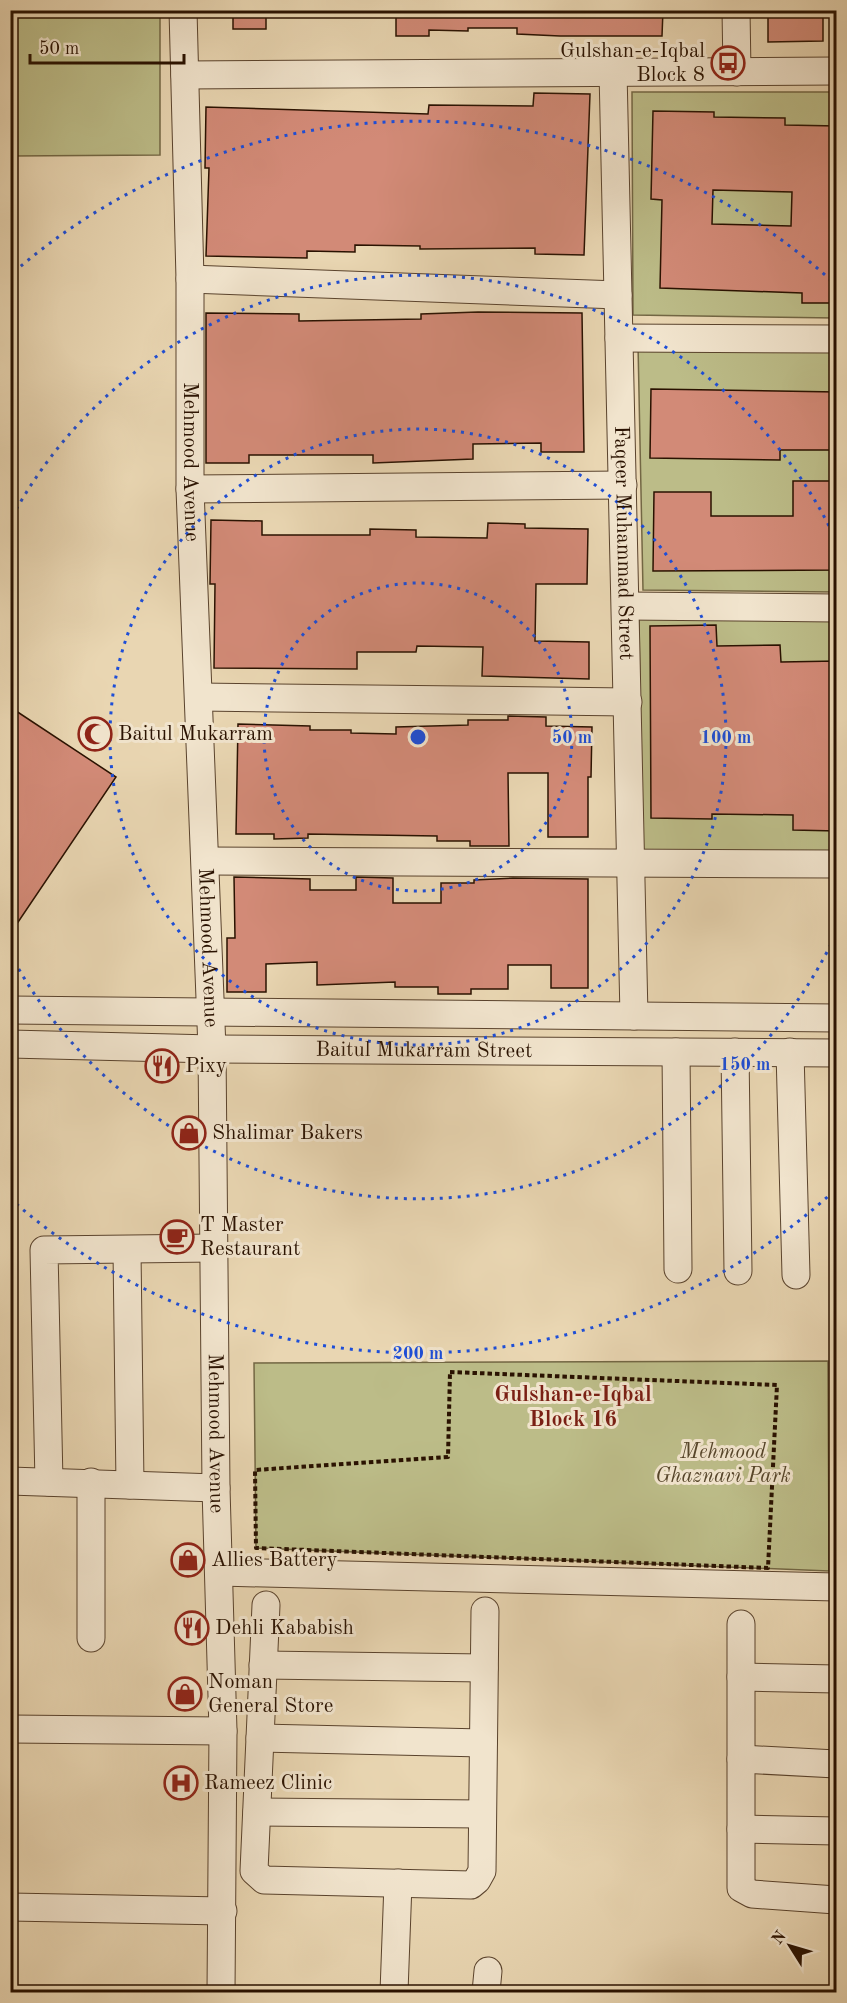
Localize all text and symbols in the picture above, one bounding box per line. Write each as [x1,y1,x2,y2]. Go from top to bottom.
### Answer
scale bar [30,27,184,65]
text: 50 m [39,40,79,58]
place label: Gulshan-e-Iqbal Block 8 [560,41,705,86]
bus stop icon: Gulshan-e-Iqbal Block 8 [710,45,746,81]
street label: Mehmood Avenue [180,382,203,542]
street label: Faqeer Muhammad Street [610,425,637,660]
mosque icon: Baitul Mukarram [77,716,113,752]
place label: Baitul Mukarram [118,724,273,745]
centre of rings [408,727,428,747]
text: 50 m [552,729,592,747]
text: 100 m [701,729,751,747]
street label: Mehmood Avenue [194,867,222,1028]
street label: Baitul Mukarram Street [316,1039,532,1062]
restaurant icon: Pixy [144,1048,180,1084]
place label: Pixy [185,1056,227,1077]
text: 150 m [720,1056,770,1074]
shop icon: Shalimar Bakers [171,1115,207,1151]
place label: Shalimar Bakers [212,1123,363,1144]
place label: T Master Restaurant [200,1215,300,1260]
cafe icon: T Master Restaurant [159,1219,195,1255]
text: 200 m [393,1345,443,1363]
street label: Mehmood Avenue [204,1353,227,1514]
district label: Gulshan-e-Iqbal Block 16 [494,1384,652,1431]
park label: Mehmood Ghaznavi Park [655,1442,791,1487]
shop icon: Allies Battery [170,1542,206,1578]
place label: Allies Battery [211,1550,338,1571]
restaurant icon: Dehli Kababish [174,1610,210,1646]
place label: Dehli Kababish [215,1618,354,1639]
place label: Noman General Store [208,1672,333,1717]
shop icon: Noman General Store [167,1676,203,1712]
hospital icon: Rameez Clinic [163,1765,199,1801]
place label: Rameez Clinic [204,1773,332,1794]
north arrow [760,1916,820,1976]
text: N [770,1928,790,1948]

